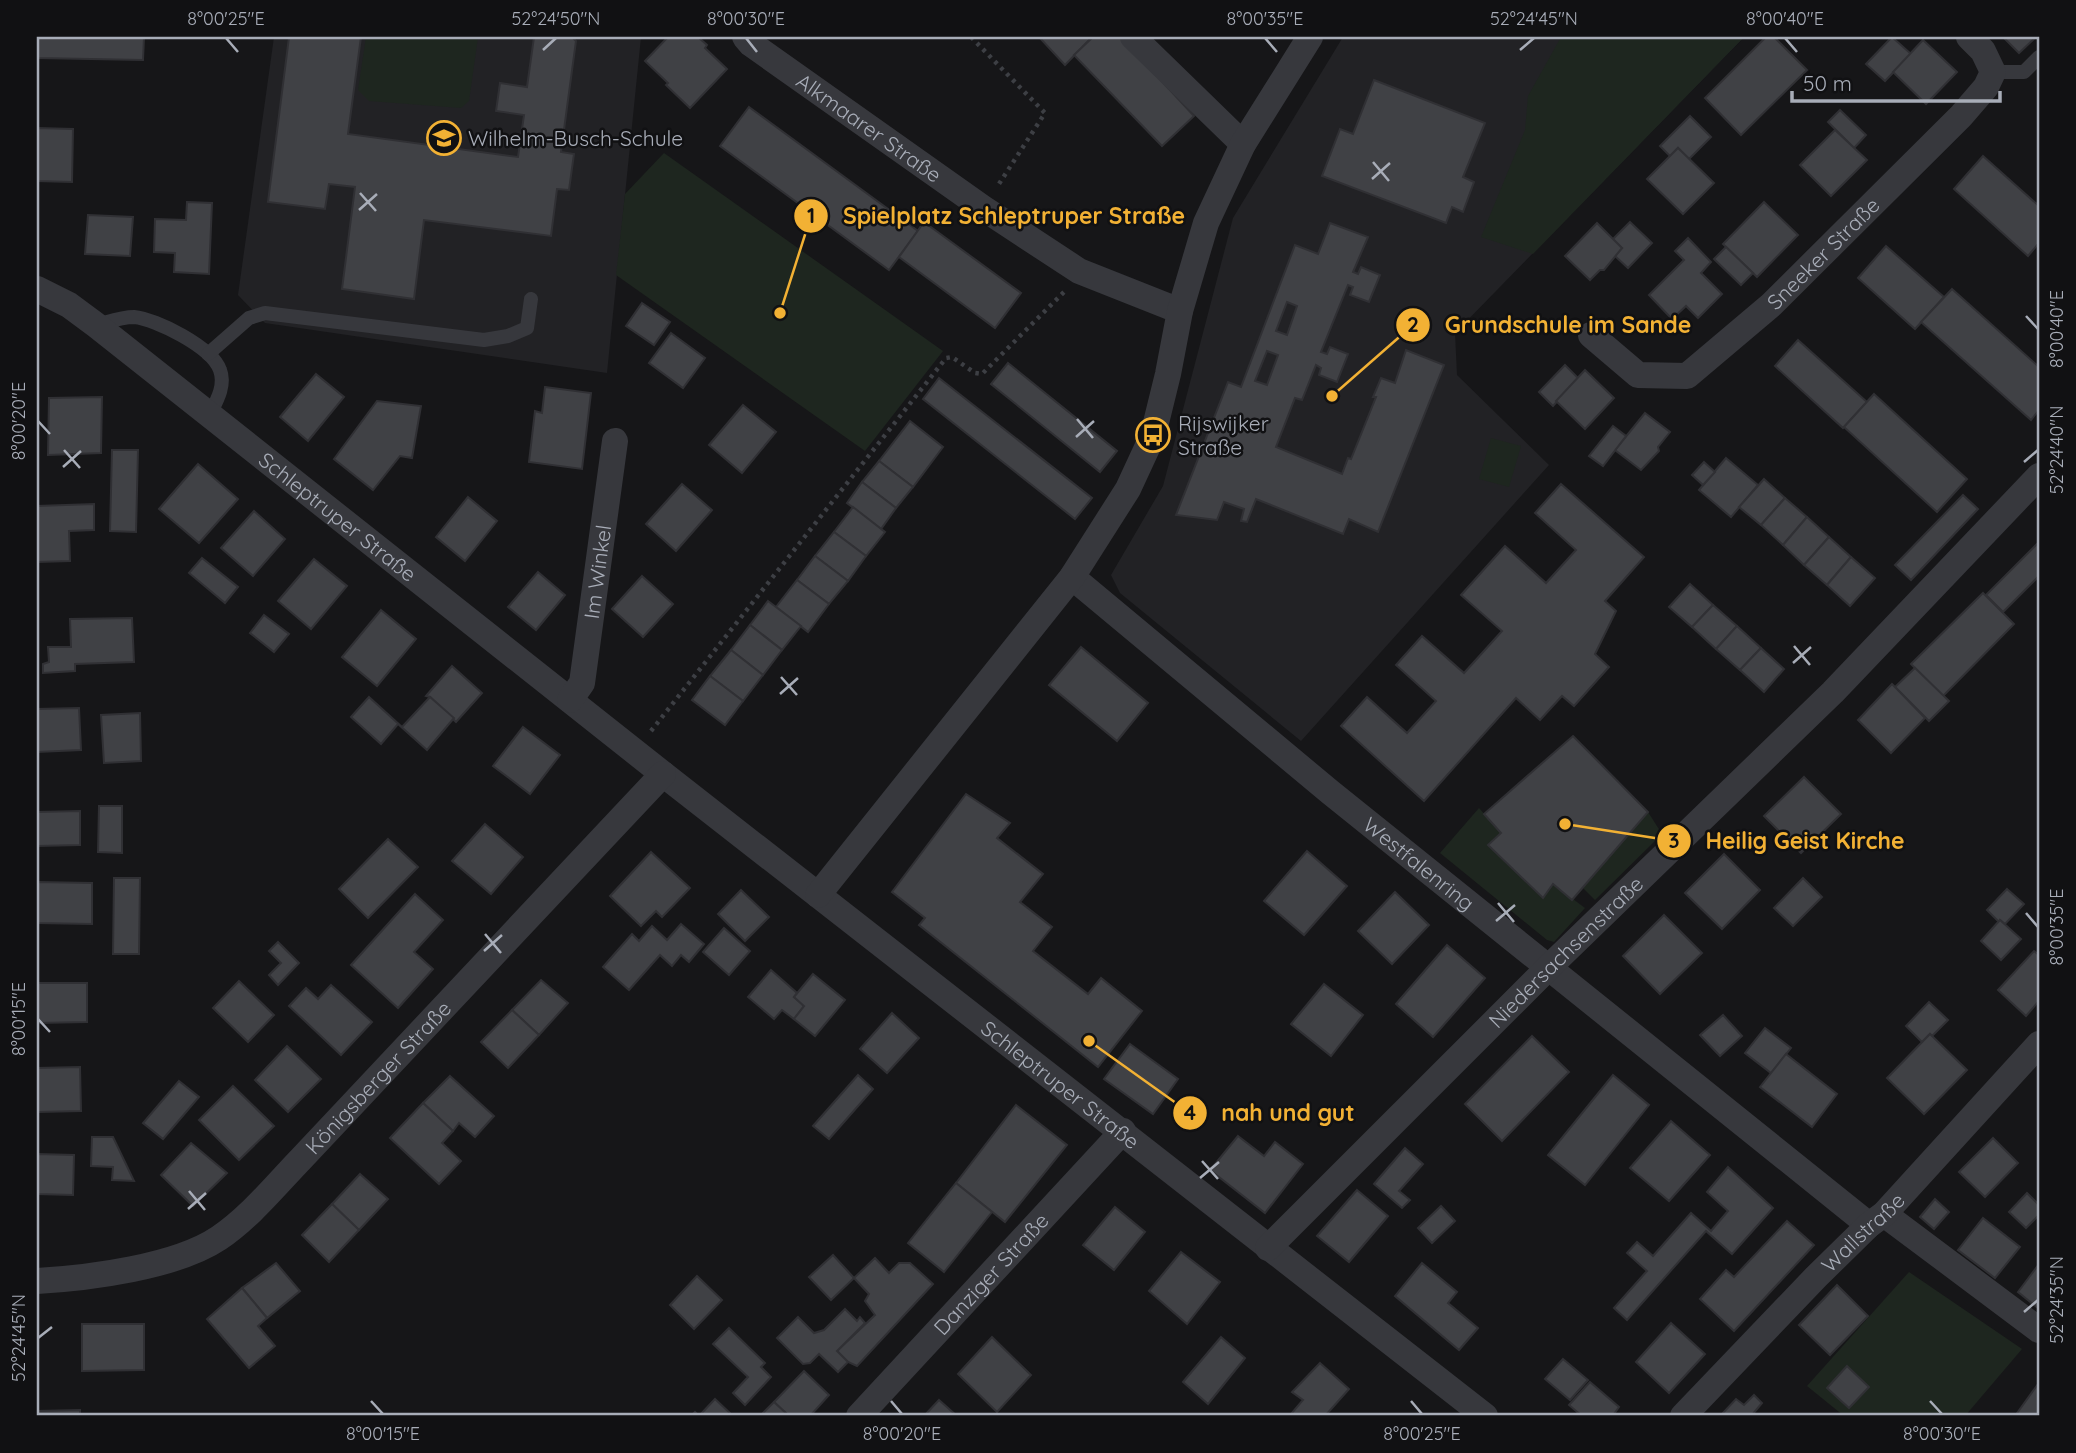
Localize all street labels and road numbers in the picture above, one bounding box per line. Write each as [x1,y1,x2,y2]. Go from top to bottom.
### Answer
street label: Alkmaarer Straße [792,67,947,188]
street label: Sneeker Straße [1761,192,1885,315]
street label: Schleptruper Straße [254,446,422,587]
street label: Im Winkel [578,523,616,620]
street label: Westfalenring [1358,811,1480,916]
street label: Niedersachsenstraße [1483,870,1648,1033]
street label: Königsberger Straße [299,995,456,1159]
street label: Schleptruper Straße [976,1015,1145,1154]
street label: Wallstraße [1816,1187,1910,1278]
street label: Danziger Straße [928,1207,1054,1340]

